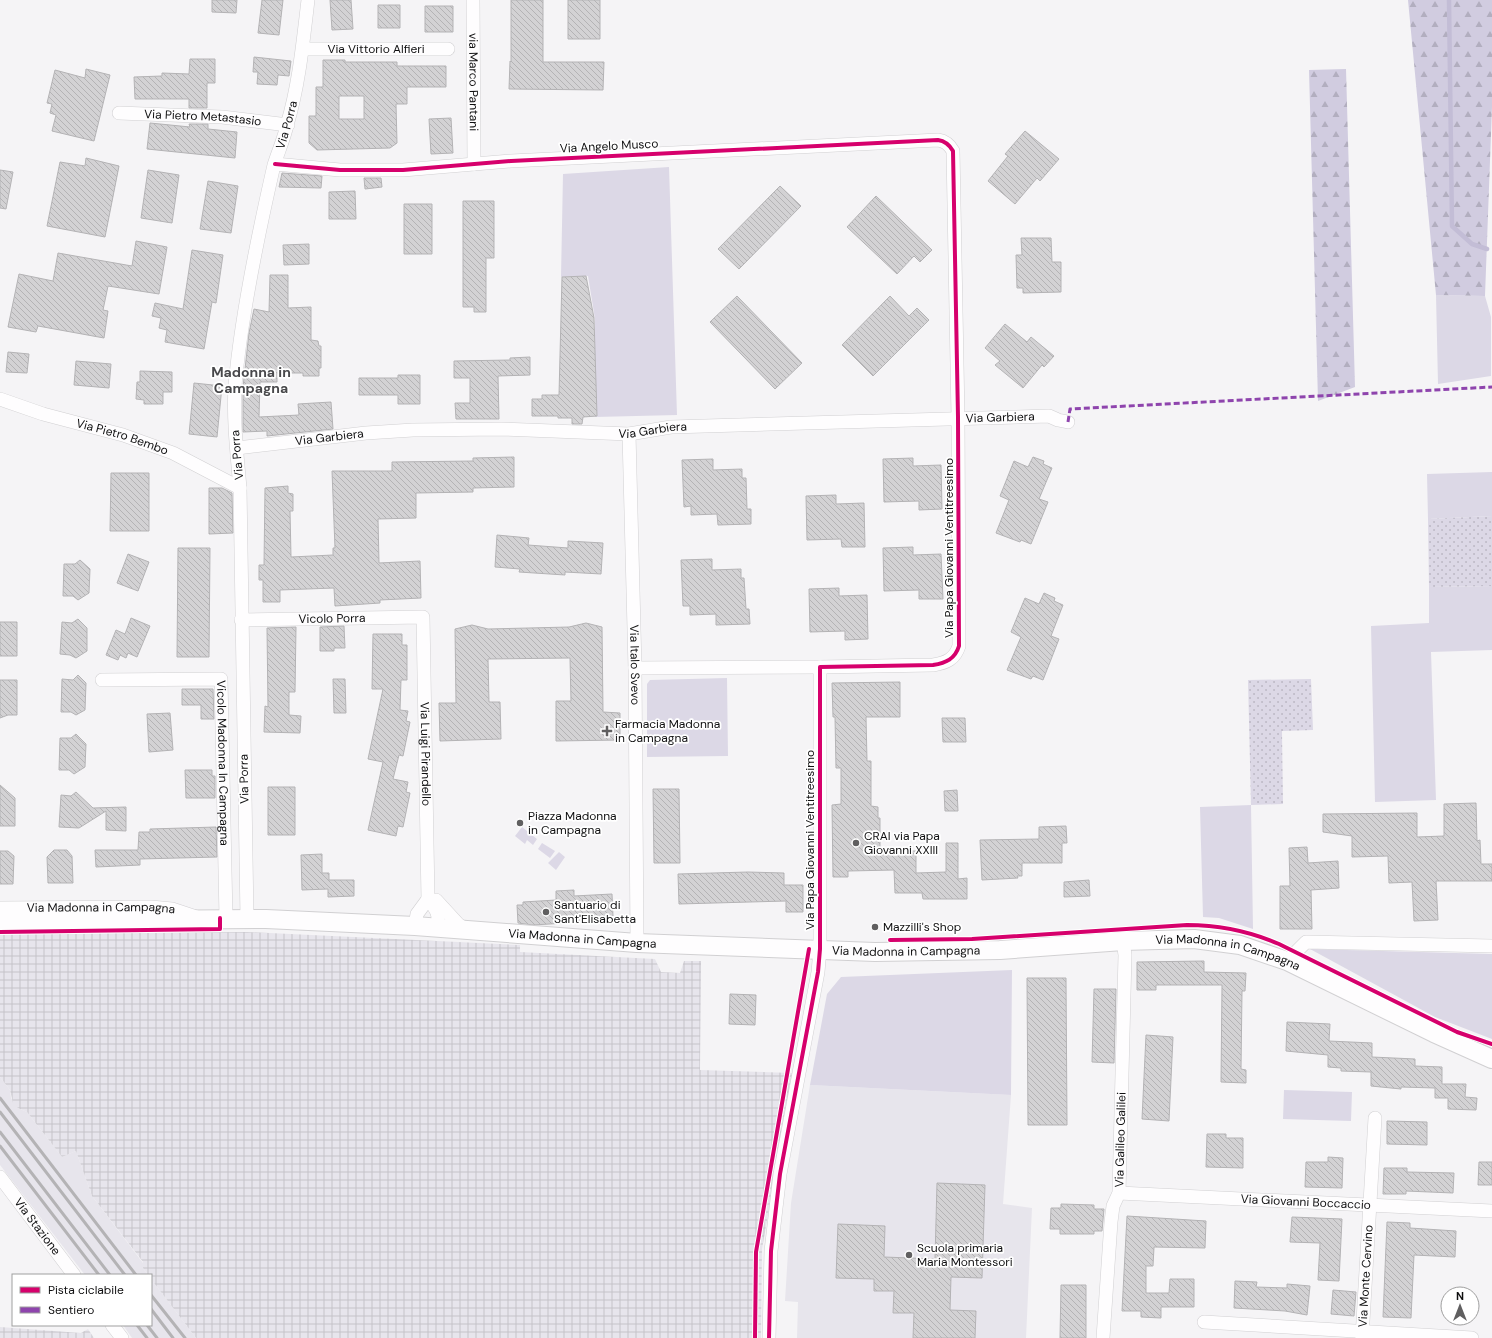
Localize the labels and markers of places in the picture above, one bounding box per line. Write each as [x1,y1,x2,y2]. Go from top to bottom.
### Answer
place label: Farmacia Madonna in Campagna [615,716,720,746]
marker: Farmacia Madonna in Campagna [602,726,612,736]
place label: Piazza Madonna in Campagna [528,808,617,838]
marker: Piazza Madonna in Campagna [515,818,525,828]
place label: CRAI via Papa Giovanni XXIII [864,828,940,858]
marker: CRAI via Papa Giovanni XXIII [851,838,861,848]
place label: Santuario di Sant'Elisabetta [554,897,636,927]
marker: Santuario di Sant'Elisabetta [541,907,551,917]
place label: Mazzilli's Shop [883,919,961,935]
marker: Mazzilli's Shop [870,922,880,932]
place label: Scuola primaria Maria Montessori [917,1240,1013,1270]
marker: Scuola primaria Maria Montessori [904,1250,914,1260]

